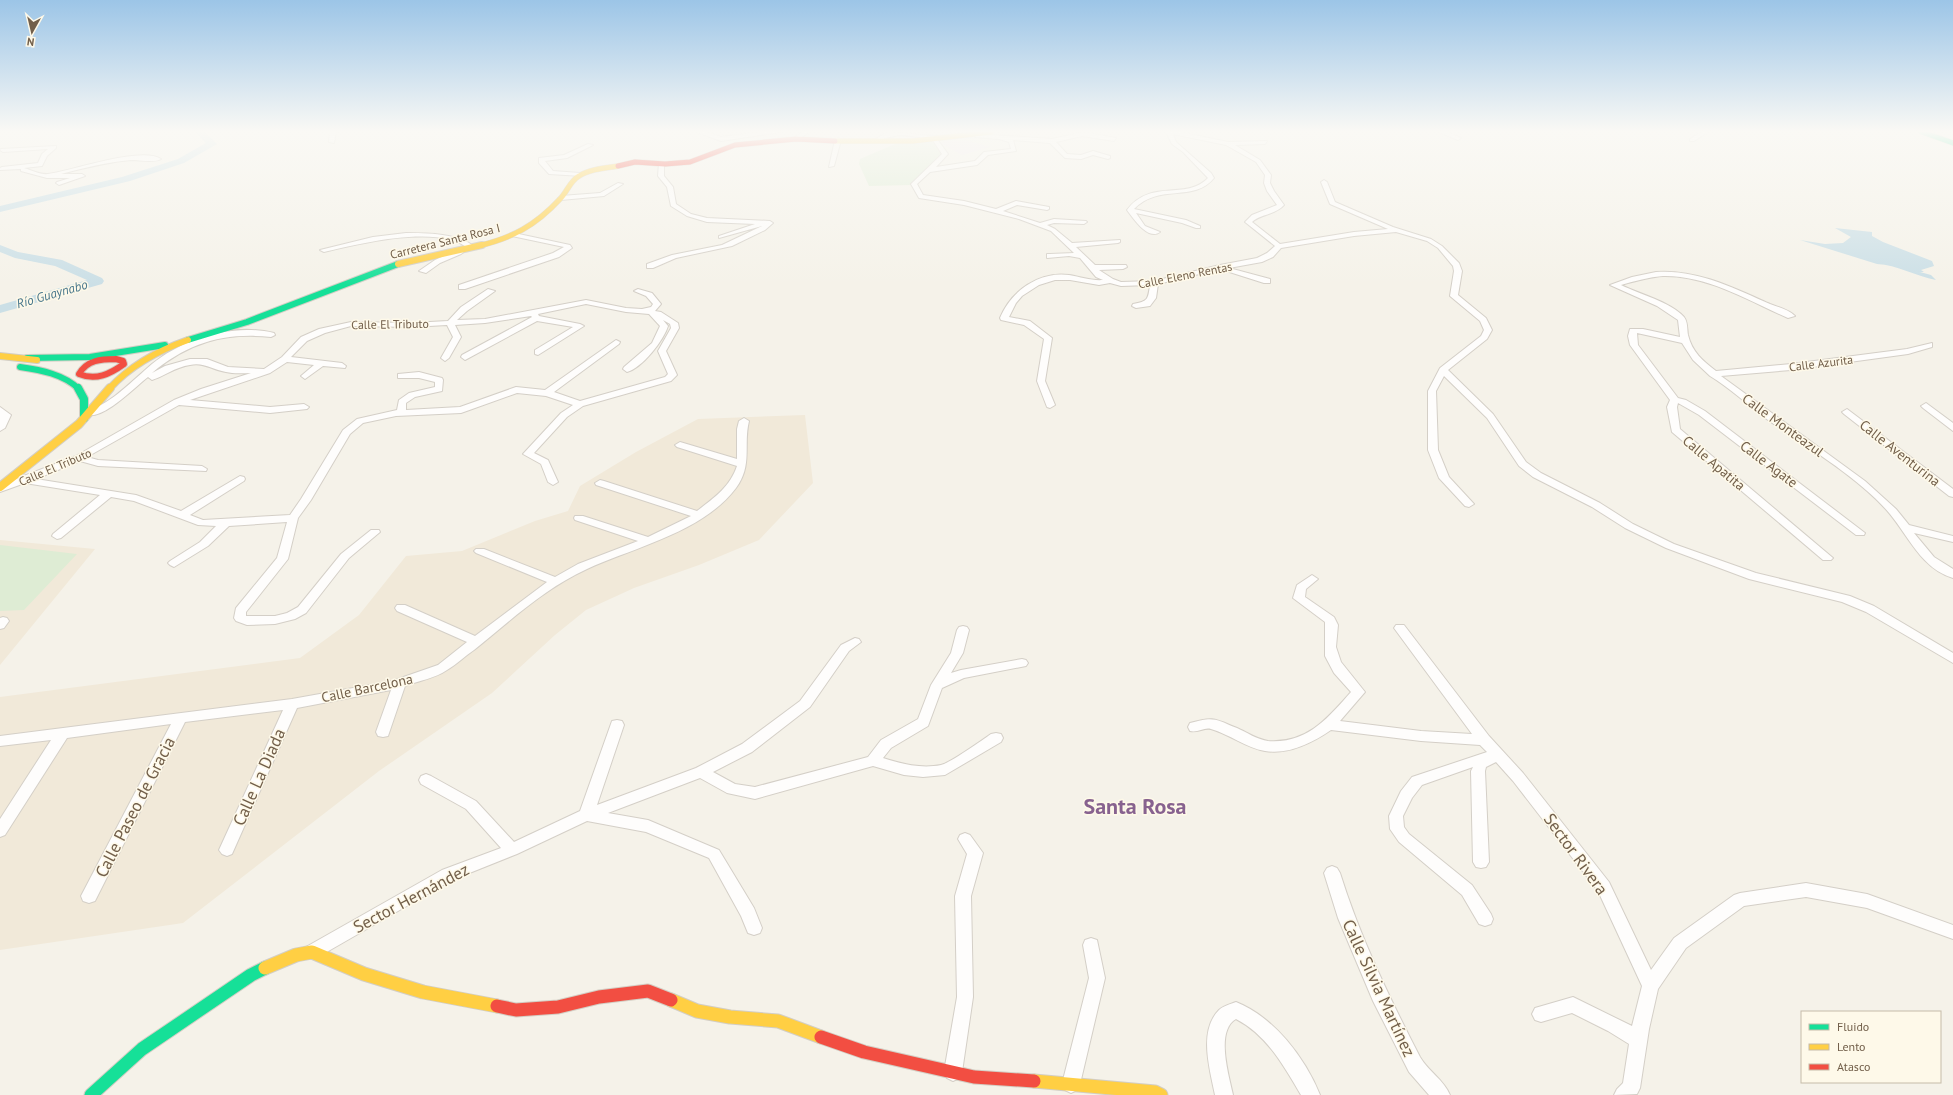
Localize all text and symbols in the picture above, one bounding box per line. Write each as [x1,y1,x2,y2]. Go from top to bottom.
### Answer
north arrow [12,12,52,52]
text: N [26,34,35,49]
street label: Carretera Santa Rosa I [388,220,502,262]
street label: Calle Eleno Rentas [1137,259,1233,291]
water label: Río Guaynabo [15,276,90,312]
street label: Calle El Tributo [351,316,429,332]
street label: Calle Azurita [1788,352,1854,374]
street label: Calle Monteazul [1739,389,1827,461]
street label: Calle Aventurina [1856,416,1944,490]
street label: Calle Apatita [1679,432,1749,494]
street label: Calle Agate [1737,437,1801,491]
street label: Calle El Tributo [16,445,94,489]
street label: Calle Barcelona [320,670,414,706]
street label: Calle La Diada [228,725,290,829]
street label: Calle Paseo de Gracia [90,733,180,881]
district label: Santa Rosa [1084,792,1187,820]
street label: Sector Rivera [1539,809,1613,899]
street label: Sector Hernández [349,858,473,938]
street label: Calle Silvia Martínez [1338,916,1420,1060]
legend [1801,1011,1941,1083]
text: Fluido [1837,1019,1869,1034]
text: Lento [1837,1039,1866,1054]
text: Atasco [1837,1059,1870,1074]

